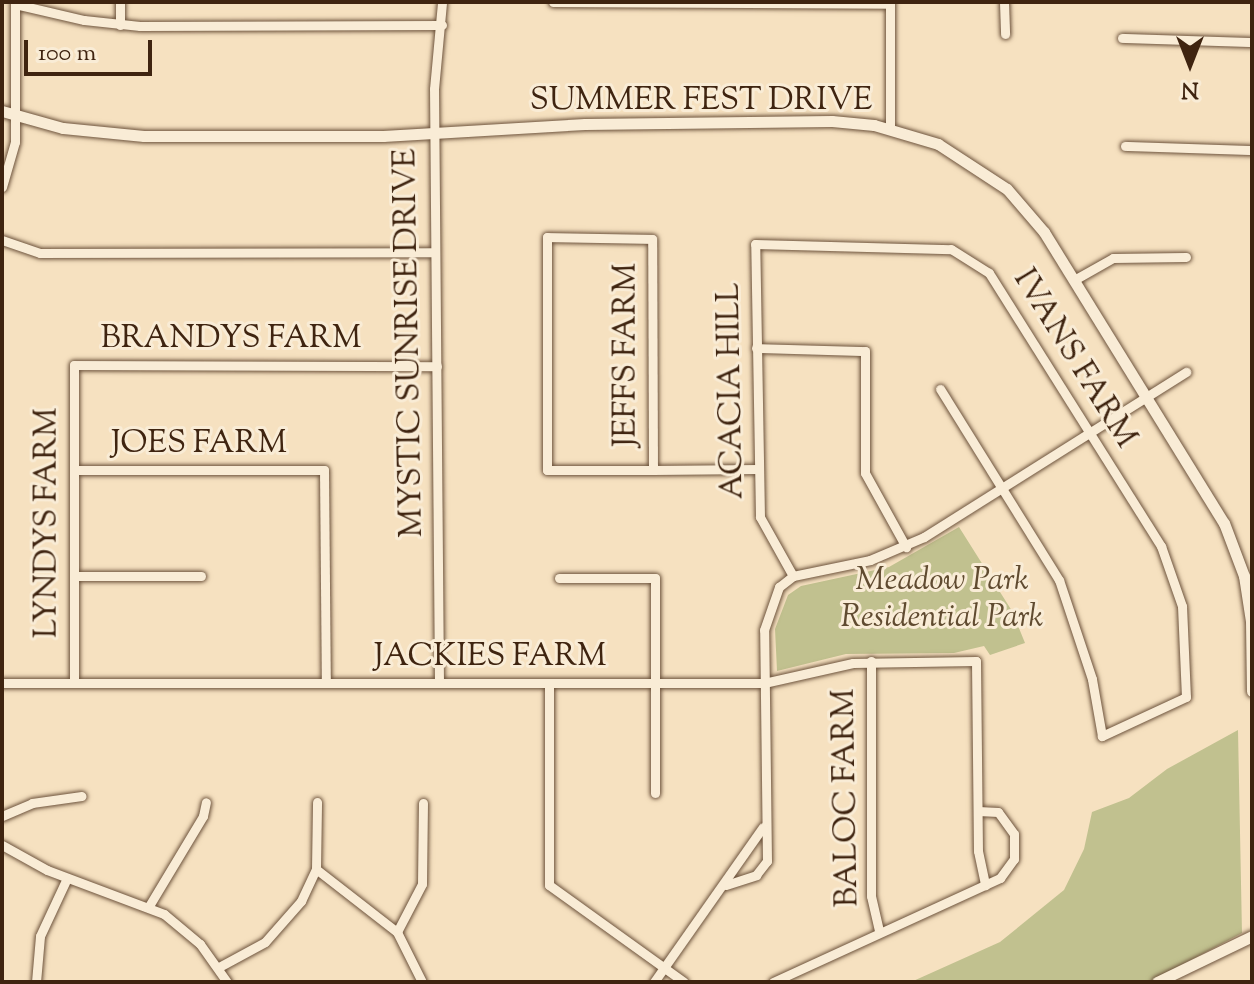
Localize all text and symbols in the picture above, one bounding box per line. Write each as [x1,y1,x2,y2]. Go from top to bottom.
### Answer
scale bar [28,24,156,74]
north arrow [1150,24,1230,104]
text: 100 m [38,37,96,71]
text: N [1181,72,1199,104]
street label: SUMMER FEST DRIVE [530,82,872,120]
street label: MYSTIC SUNRISE DRIVE [387,148,433,538]
street label: JEFFS FARM [608,263,646,447]
street label: IVANS FARM [1004,263,1144,455]
street label: ACACIA HILL [711,282,753,500]
street label: BRANDYS FARM [100,320,362,358]
street label: LYNDYS FARM [29,408,67,638]
street label: JOES FARM [111,425,287,463]
park label: Meadow Park Residential Park [841,563,1043,638]
street label: JACKIES FARM [374,638,606,676]
street label: BALOC FARM [826,688,868,908]

